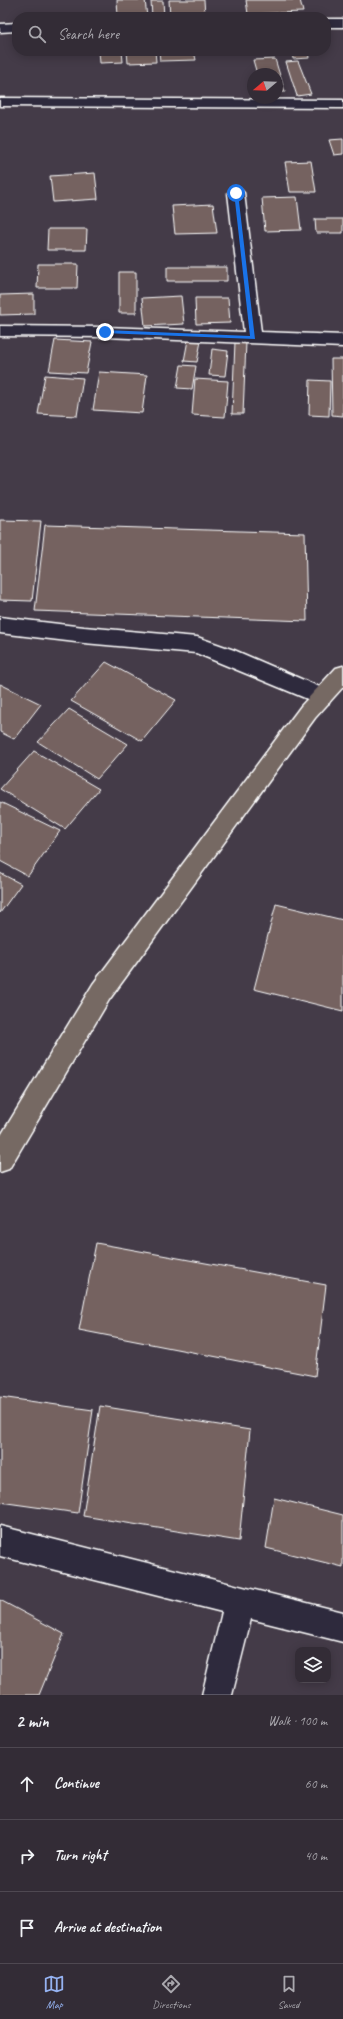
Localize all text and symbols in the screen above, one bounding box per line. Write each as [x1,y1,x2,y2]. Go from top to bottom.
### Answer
search box [12,12,331,56]
icon: search [26,23,48,45]
text: Search here [58,25,119,44]
north arrow [247,68,283,104]
route start [227,184,245,202]
route end [96,323,114,341]
map controls [295,1647,331,1683]
button: layers [295,1647,331,1683]
text: 2 min [16,1711,49,1732]
text: Walk · 100 m [268,1713,327,1729]
icon: ahead [16,1773,38,1795]
text: Continue [54,1774,99,1793]
text: 60 m [305,1776,327,1792]
icon: right [16,1845,38,1867]
text: Turn right [54,1846,107,1865]
text: 40 m [305,1848,327,1864]
icon: arrive [16,1917,38,1939]
text: Arrive at destination [54,1918,161,1937]
tab: Map [43,1973,65,2011]
tab: Directions [152,1973,191,2011]
tab: Saved [278,1973,300,2011]

